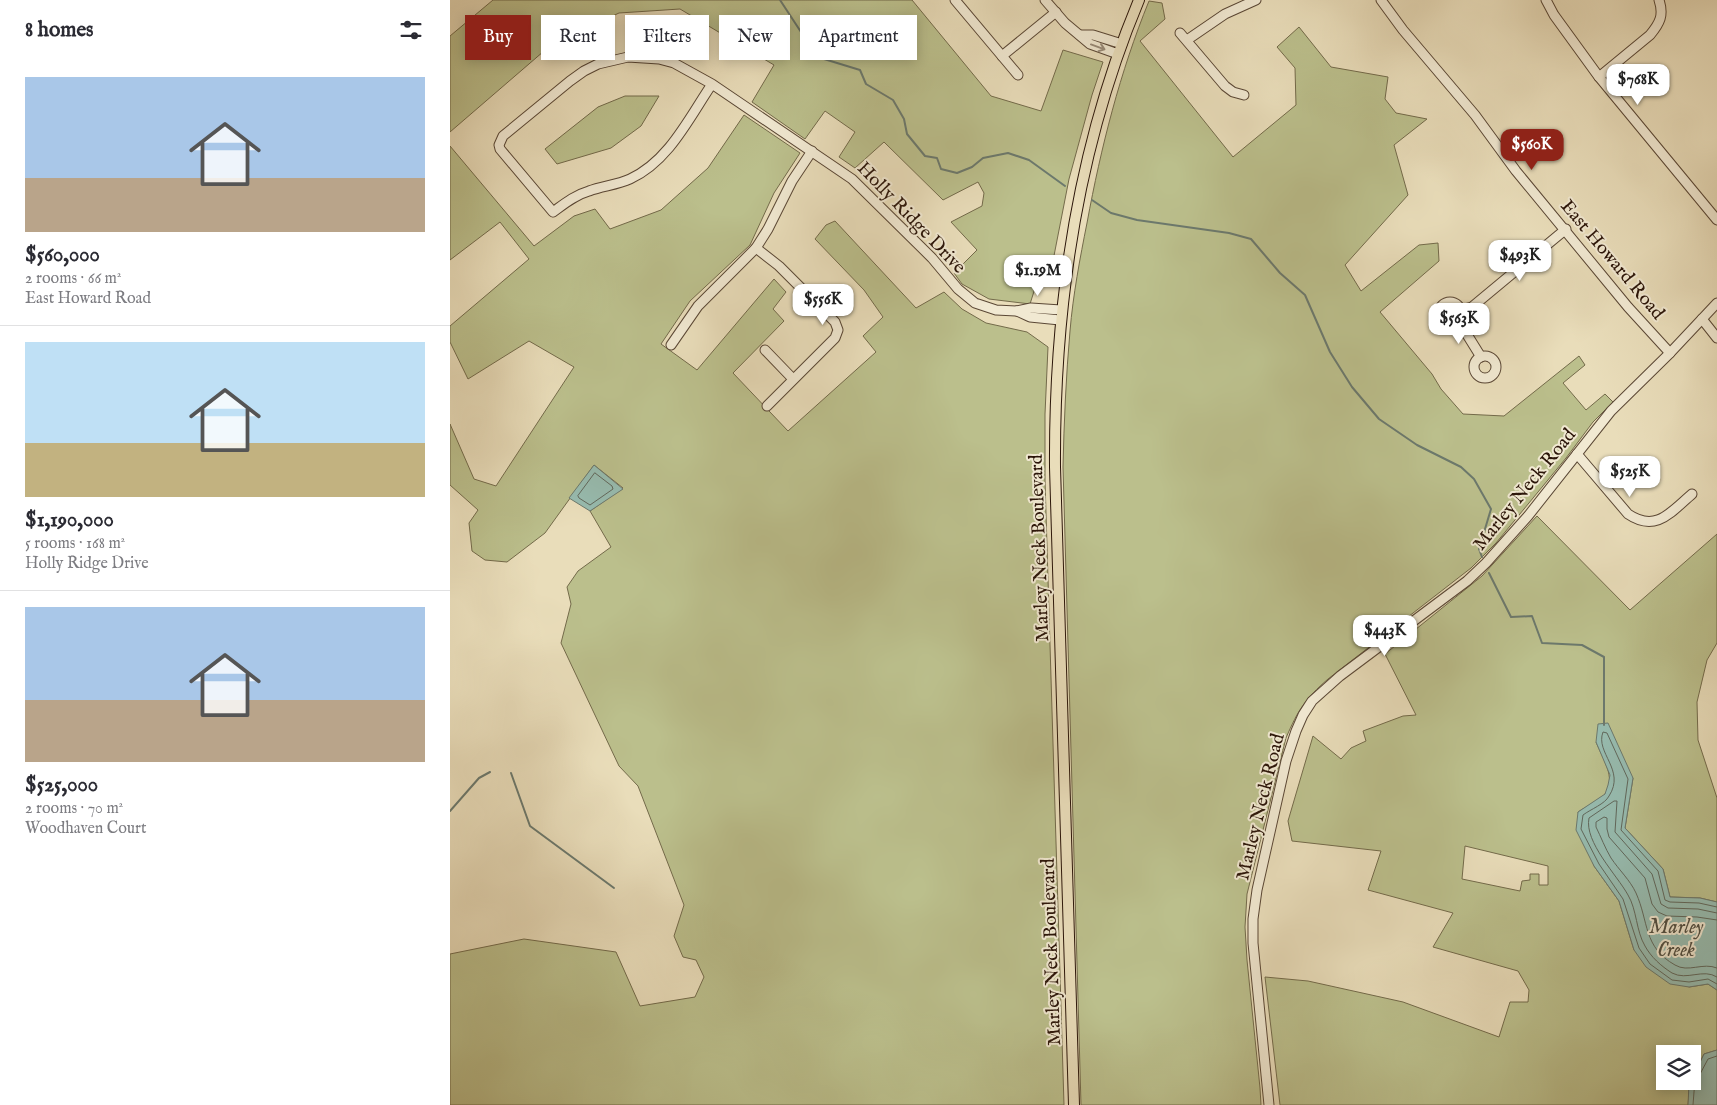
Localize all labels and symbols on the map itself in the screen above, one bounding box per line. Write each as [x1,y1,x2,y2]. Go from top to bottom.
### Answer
one-way arrow [1090,43,1105,52]
pin: $768K [1603,64,1673,106]
pin: $560K [1497,128,1567,171]
street label: Holly Ridge Drive [851,157,971,279]
street label: East Howard Road [1555,195,1670,326]
pin: $493K [1485,240,1555,282]
pin: $1.19M [997,254,1079,297]
pin: $556K [788,284,858,326]
pin: $563K [1424,302,1494,345]
street label: Marley Neck Road [1468,423,1582,556]
street label: Marley Neck Boulevard [1025,453,1055,642]
pin: $525K [1595,456,1665,498]
pin: $443K [1350,614,1420,657]
street label: Marley Neck Road [1231,730,1291,883]
street label: Marley Neck Boulevard [1037,857,1067,1046]
water label: Marley Creek [1649,915,1704,963]

